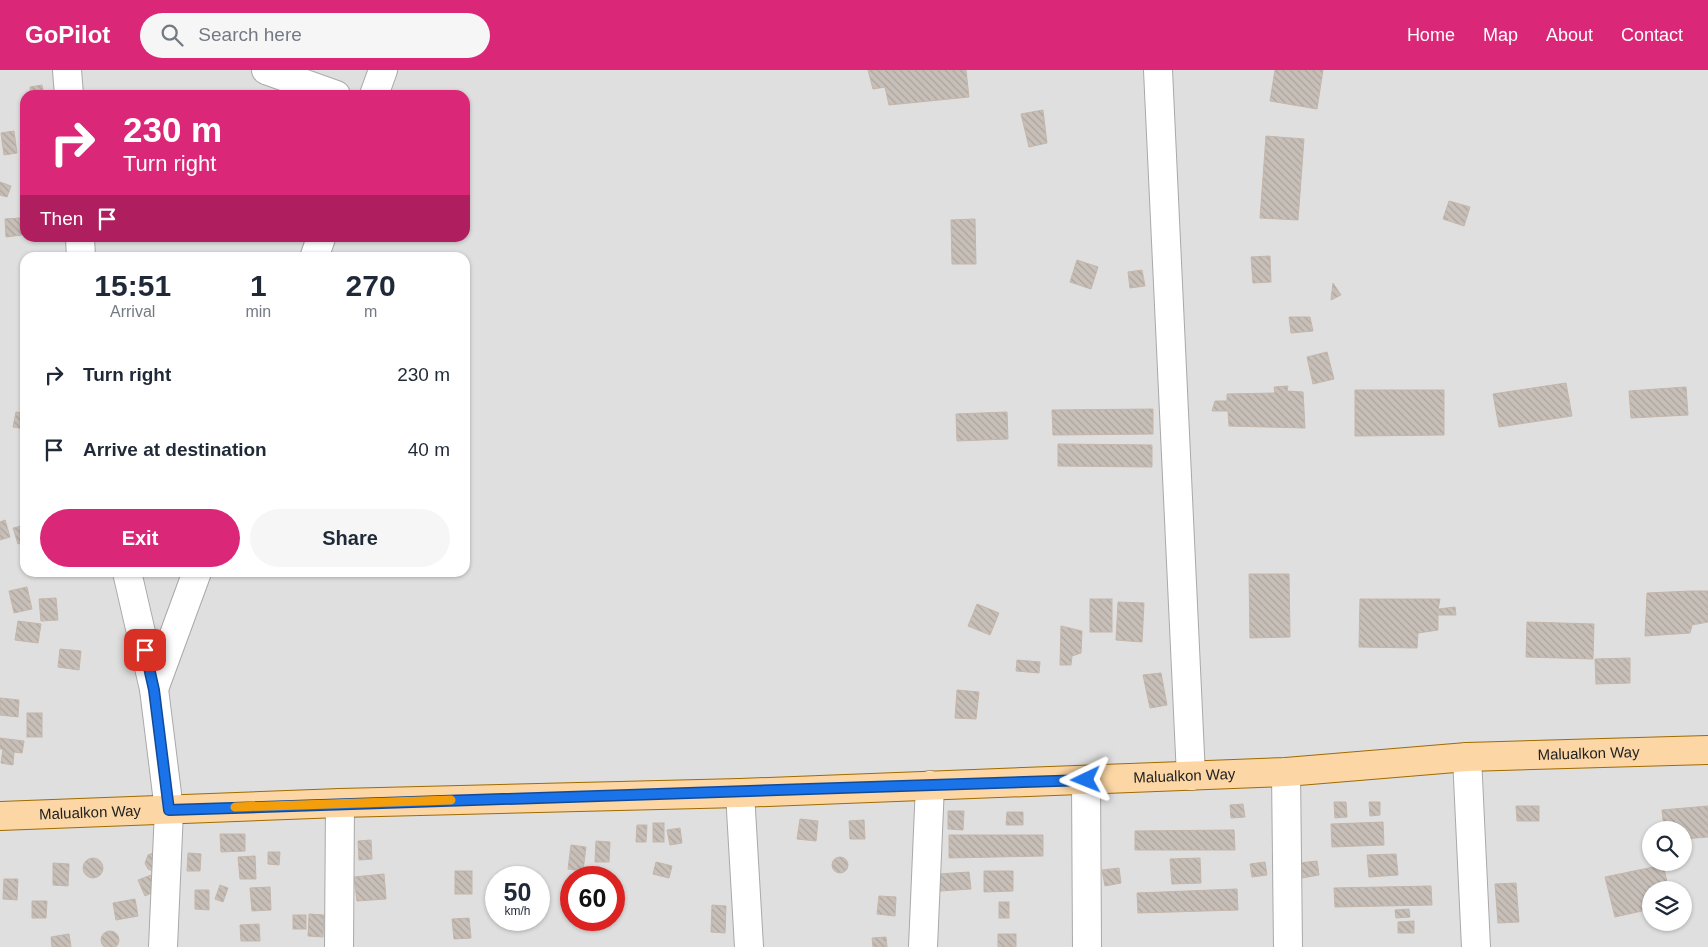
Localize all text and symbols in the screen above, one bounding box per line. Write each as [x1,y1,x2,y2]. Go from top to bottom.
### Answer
search box [140,13,490,58]
text: GoPilot [25,21,110,48]
icon: search [158,21,186,49]
text: Search here [198,24,302,45]
text: Home [1407,25,1455,45]
text: Map [1483,25,1518,45]
text: About [1546,25,1593,45]
text: Contact [1621,25,1683,45]
icon: right [40,110,105,175]
text: 230 m [123,110,222,149]
text: Turn right [123,151,216,176]
icon: arrive [93,205,121,233]
text: Then [40,208,83,229]
text: 15:51 [94,269,171,302]
text: 1 [250,269,267,302]
text: 270 [346,269,396,302]
text: Arrival [110,303,155,320]
text: min [245,303,271,320]
text: m [364,303,377,320]
icon: right [40,361,68,389]
text: Turn right [83,364,171,385]
text: 230 m [397,364,450,385]
icon: arrive [40,436,68,464]
text: Arrive at destination [83,439,267,460]
text: 40 m [408,439,450,460]
button: Exit [40,509,240,567]
button: Share [250,509,450,567]
pin [124,629,166,671]
icon: arrive [131,636,159,664]
street label: Malualkon Way [1537,743,1640,763]
position arrow [1059,753,1111,805]
street label: Malualkon Way [1133,765,1236,786]
street label: Malualkon Way [39,802,142,823]
map controls [1642,821,1692,931]
button: search [1642,821,1692,871]
speed limit sign: 60 [560,866,625,931]
text: 50 [504,878,531,906]
button: layers [1642,881,1692,931]
text: km/h [504,904,531,918]

